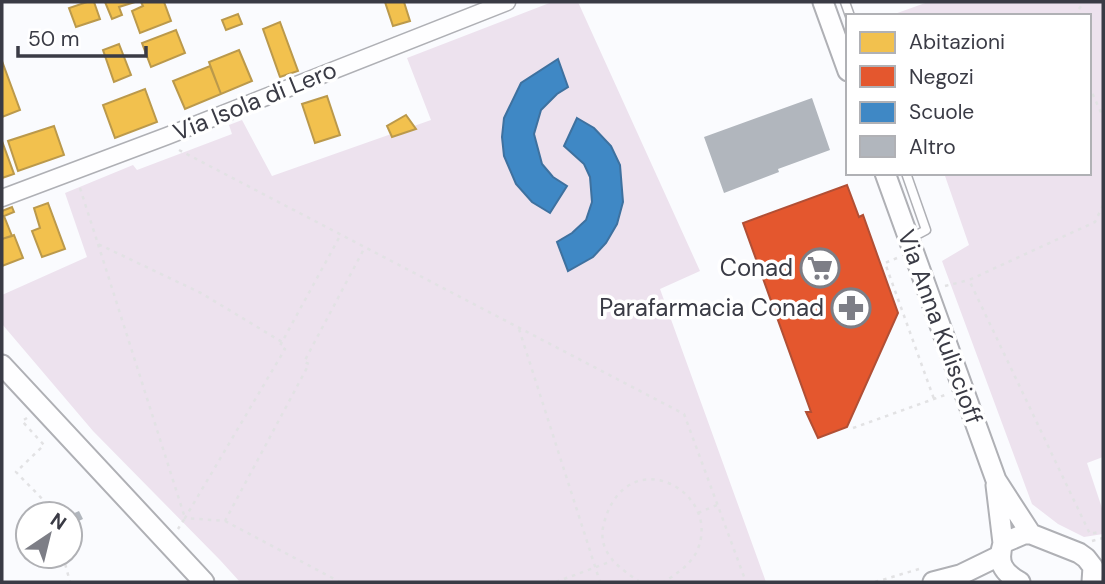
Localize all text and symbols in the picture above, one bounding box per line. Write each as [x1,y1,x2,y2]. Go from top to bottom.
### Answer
scale bar [18,14,145,58]
legend [846,14,1091,175]
text: 50 m [28,25,79,53]
text: Abitazioni [909,28,1005,56]
street label: Via Isola di Lero [169,54,341,147]
text: Negozi [909,63,974,91]
text: Scuole [909,98,974,126]
text: Altro [909,133,956,161]
street label: Via Anna Kuliscioff [891,225,990,428]
supermarket icon: Conad [799,247,841,289]
place label: Conad [720,252,793,283]
pharmacy icon: Parafarmacia Conad [830,287,872,329]
place label: Parafarmacia Conad [599,292,824,323]
north arrow [14,500,84,570]
text: N [46,507,71,536]

